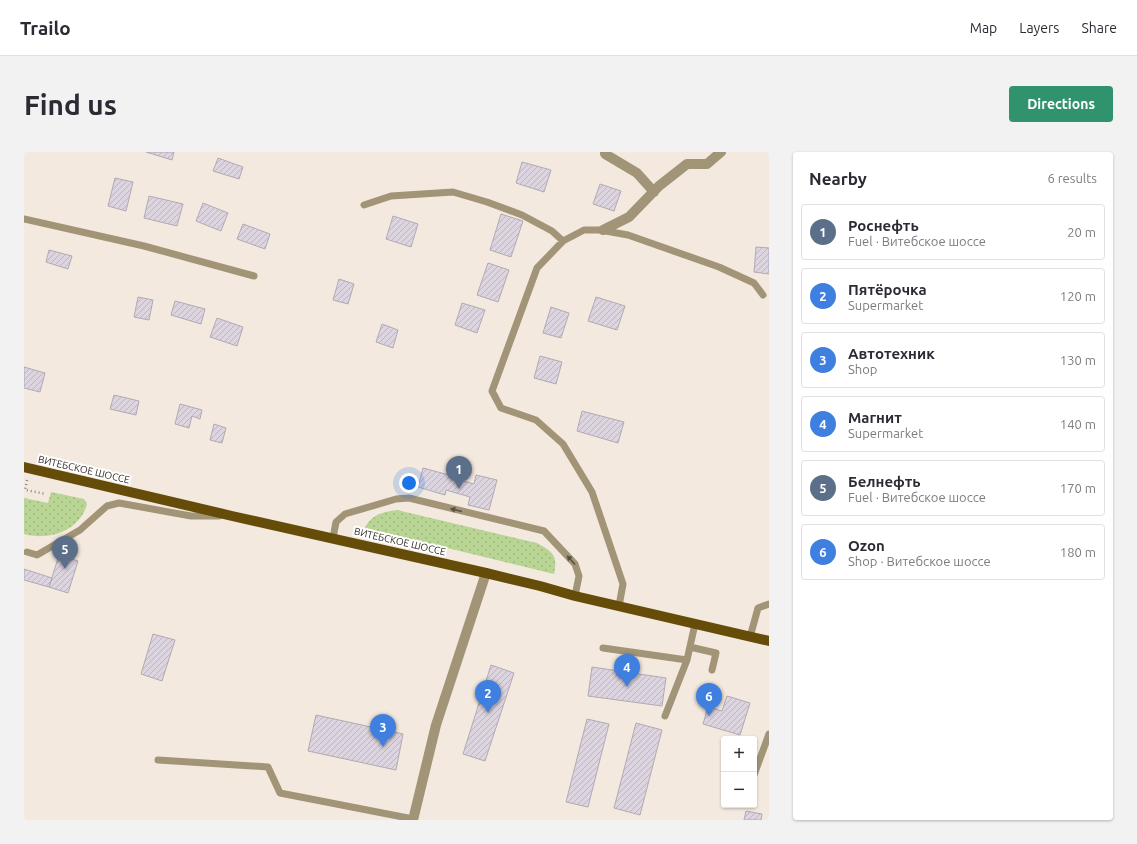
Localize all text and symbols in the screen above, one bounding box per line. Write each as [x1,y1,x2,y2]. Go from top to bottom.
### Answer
text: Trailo [20,17,71,39]
text: Map [970,20,997,36]
text: Layers [1019,20,1059,36]
text: Share [1081,20,1117,36]
button: Directions [1009,86,1113,122]
text: Find us [24,89,117,120]
text: Nearby [809,169,867,188]
text: 6 results [1047,171,1097,185]
text: Роснефть [848,217,919,234]
text: 1 [819,225,827,239]
text: 20 m [1067,225,1096,239]
text: Fuel · Витебское шоссе [848,234,986,248]
text: Пятёрочка [848,281,927,298]
text: 2 [819,289,827,303]
text: 120 m [1060,289,1096,303]
text: Supermarket [848,298,923,312]
text: Автотехник [848,345,935,362]
text: 3 [819,353,827,367]
text: 130 m [1060,353,1096,367]
text: Shop [848,362,877,376]
text: Магнит [848,409,902,426]
text: 4 [819,417,827,431]
text: 140 m [1060,417,1096,431]
text: Supermarket [848,426,923,440]
street label: ВИТЕБСКОЕ ШОССЕ [37,454,131,485]
pin: 1 [446,456,472,489]
your location [399,473,419,493]
text: Белнефть [848,473,921,490]
text: 5 [819,481,827,495]
text: 170 m [1060,481,1096,495]
text: Fuel · Витебское шоссе [848,490,986,504]
one-way arrow [449,506,462,512]
street label: ВИТЕБСКОЕ ШОССЕ [353,526,447,557]
pin: 5 [52,536,78,569]
text: Ozon [848,537,885,554]
text: 6 [819,545,827,559]
text: 180 m [1060,545,1096,559]
one-way arrow [566,554,575,565]
text: Shop · Витебское шоссе [848,554,991,568]
pin: 4 [614,654,640,687]
pin: 2 [475,680,501,713]
pin: 6 [696,683,722,716]
pin: 3 [370,714,396,747]
map controls [721,736,757,808]
button: + [721,736,757,772]
button: − [721,772,757,808]

